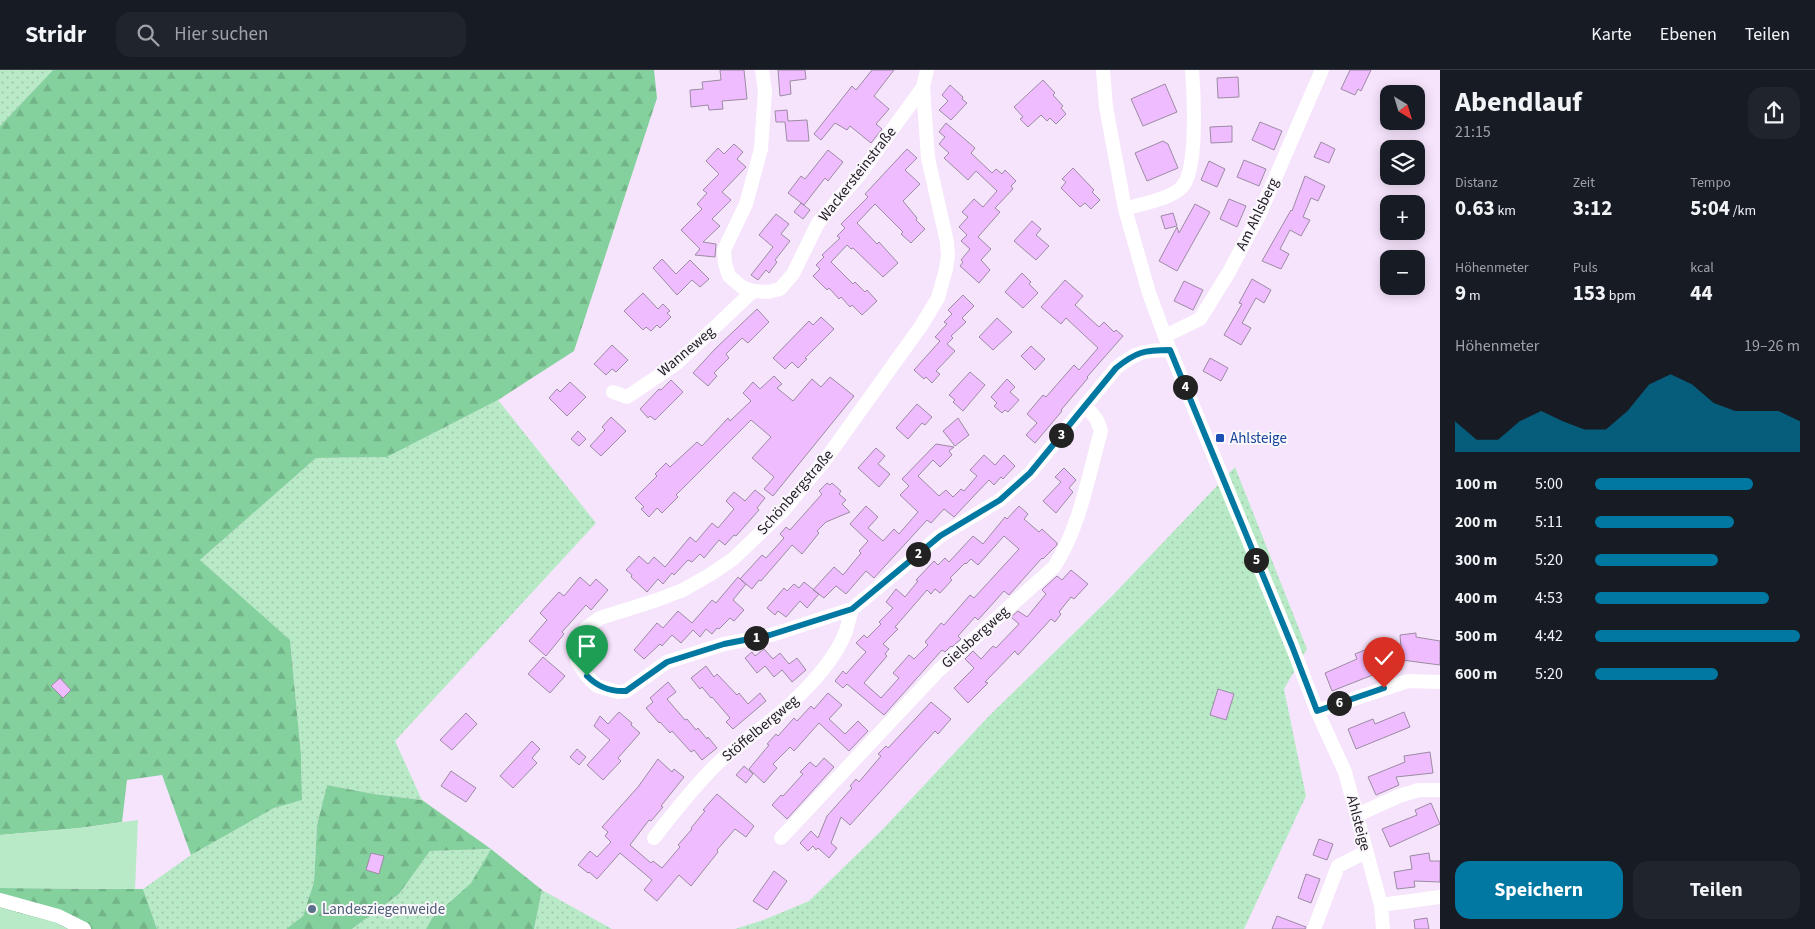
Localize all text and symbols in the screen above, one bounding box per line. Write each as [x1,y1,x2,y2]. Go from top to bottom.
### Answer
search box [116,12,466,57]
text: Stridr [25,17,86,52]
icon: search [134,21,162,49]
text: Hier suchen [174,21,268,48]
text: Karte [1591,22,1632,47]
text: Ebenen [1660,22,1717,47]
text: Teilen [1745,22,1790,47]
text: Abendlauf [1455,82,1582,122]
north arrow [1380,85,1425,130]
map controls [1380,85,1425,295]
button: share [1748,87,1800,139]
text: 21:15 [1455,121,1491,143]
street label: Wackersteinstraße [814,122,901,226]
button: layers [1380,140,1425,185]
text: Distanz [1455,173,1498,193]
text: Zeit [1573,173,1595,193]
text: Tempo [1690,173,1731,193]
street label: Am Ahlsberg [1231,174,1284,254]
text: 0.63 [1455,193,1495,223]
text: 3:12 [1573,193,1612,223]
text: 5:04 [1690,193,1730,223]
button: + [1380,195,1425,240]
text: km [1495,201,1516,221]
text: /km [1730,201,1756,221]
button: − [1380,250,1425,295]
text: Höhenmeter [1455,258,1529,278]
text: Puls [1573,258,1598,278]
text: kcal [1690,258,1714,278]
text: 9 [1455,278,1466,308]
text: 153 [1573,278,1606,308]
text: 44 [1690,278,1713,308]
text: m [1466,286,1481,306]
text: bpm [1606,286,1636,306]
street label: Wanneweg [653,321,720,381]
text: Höhenmeter [1455,335,1539,357]
text: 19–26 m [1744,335,1800,357]
pin: 4 [1172,374,1198,400]
text: 4 [1182,377,1189,397]
pin: 3 [1048,422,1074,448]
text: 3 [1058,425,1065,445]
place label: Ahlsteige [1230,428,1287,449]
marker: Ahlsteige [1214,432,1226,444]
street label: Schönbergstraße [752,445,838,540]
text: 100 m [1455,473,1497,495]
text: 5:00 [1535,473,1563,495]
text: 200 m [1455,511,1497,533]
text: 5:11 [1535,511,1563,533]
pin: 2 [906,542,930,566]
text: 2 [915,544,922,564]
pin: 5 [1244,548,1268,572]
text: 300 m [1455,549,1497,571]
text: 5:20 [1535,549,1563,571]
text: 5 [1253,550,1260,570]
text: 400 m [1455,587,1497,609]
text: 4:53 [1535,587,1563,609]
street label: Gielsbergweg [937,601,1014,673]
pin [566,625,608,676]
text: 500 m [1455,625,1497,647]
text: 4:42 [1535,625,1563,647]
pin: 1 [744,626,768,650]
text: 1 [753,628,760,648]
icon: arrive [573,632,601,660]
pin [1363,637,1405,688]
icon: check [1370,644,1398,672]
text: 600 m [1455,663,1497,685]
text: 5:20 [1535,663,1563,685]
street label: Stöffelbergweg [717,690,804,767]
pin: 6 [1326,690,1352,716]
text: 6 [1336,693,1343,713]
street label: Ahlsteige [1341,793,1376,853]
button: Speichern [1455,861,1623,919]
button: Teilen [1633,861,1800,919]
place label: Landesziegenweide [322,899,445,920]
marker: Landesziegenweide [306,903,318,915]

